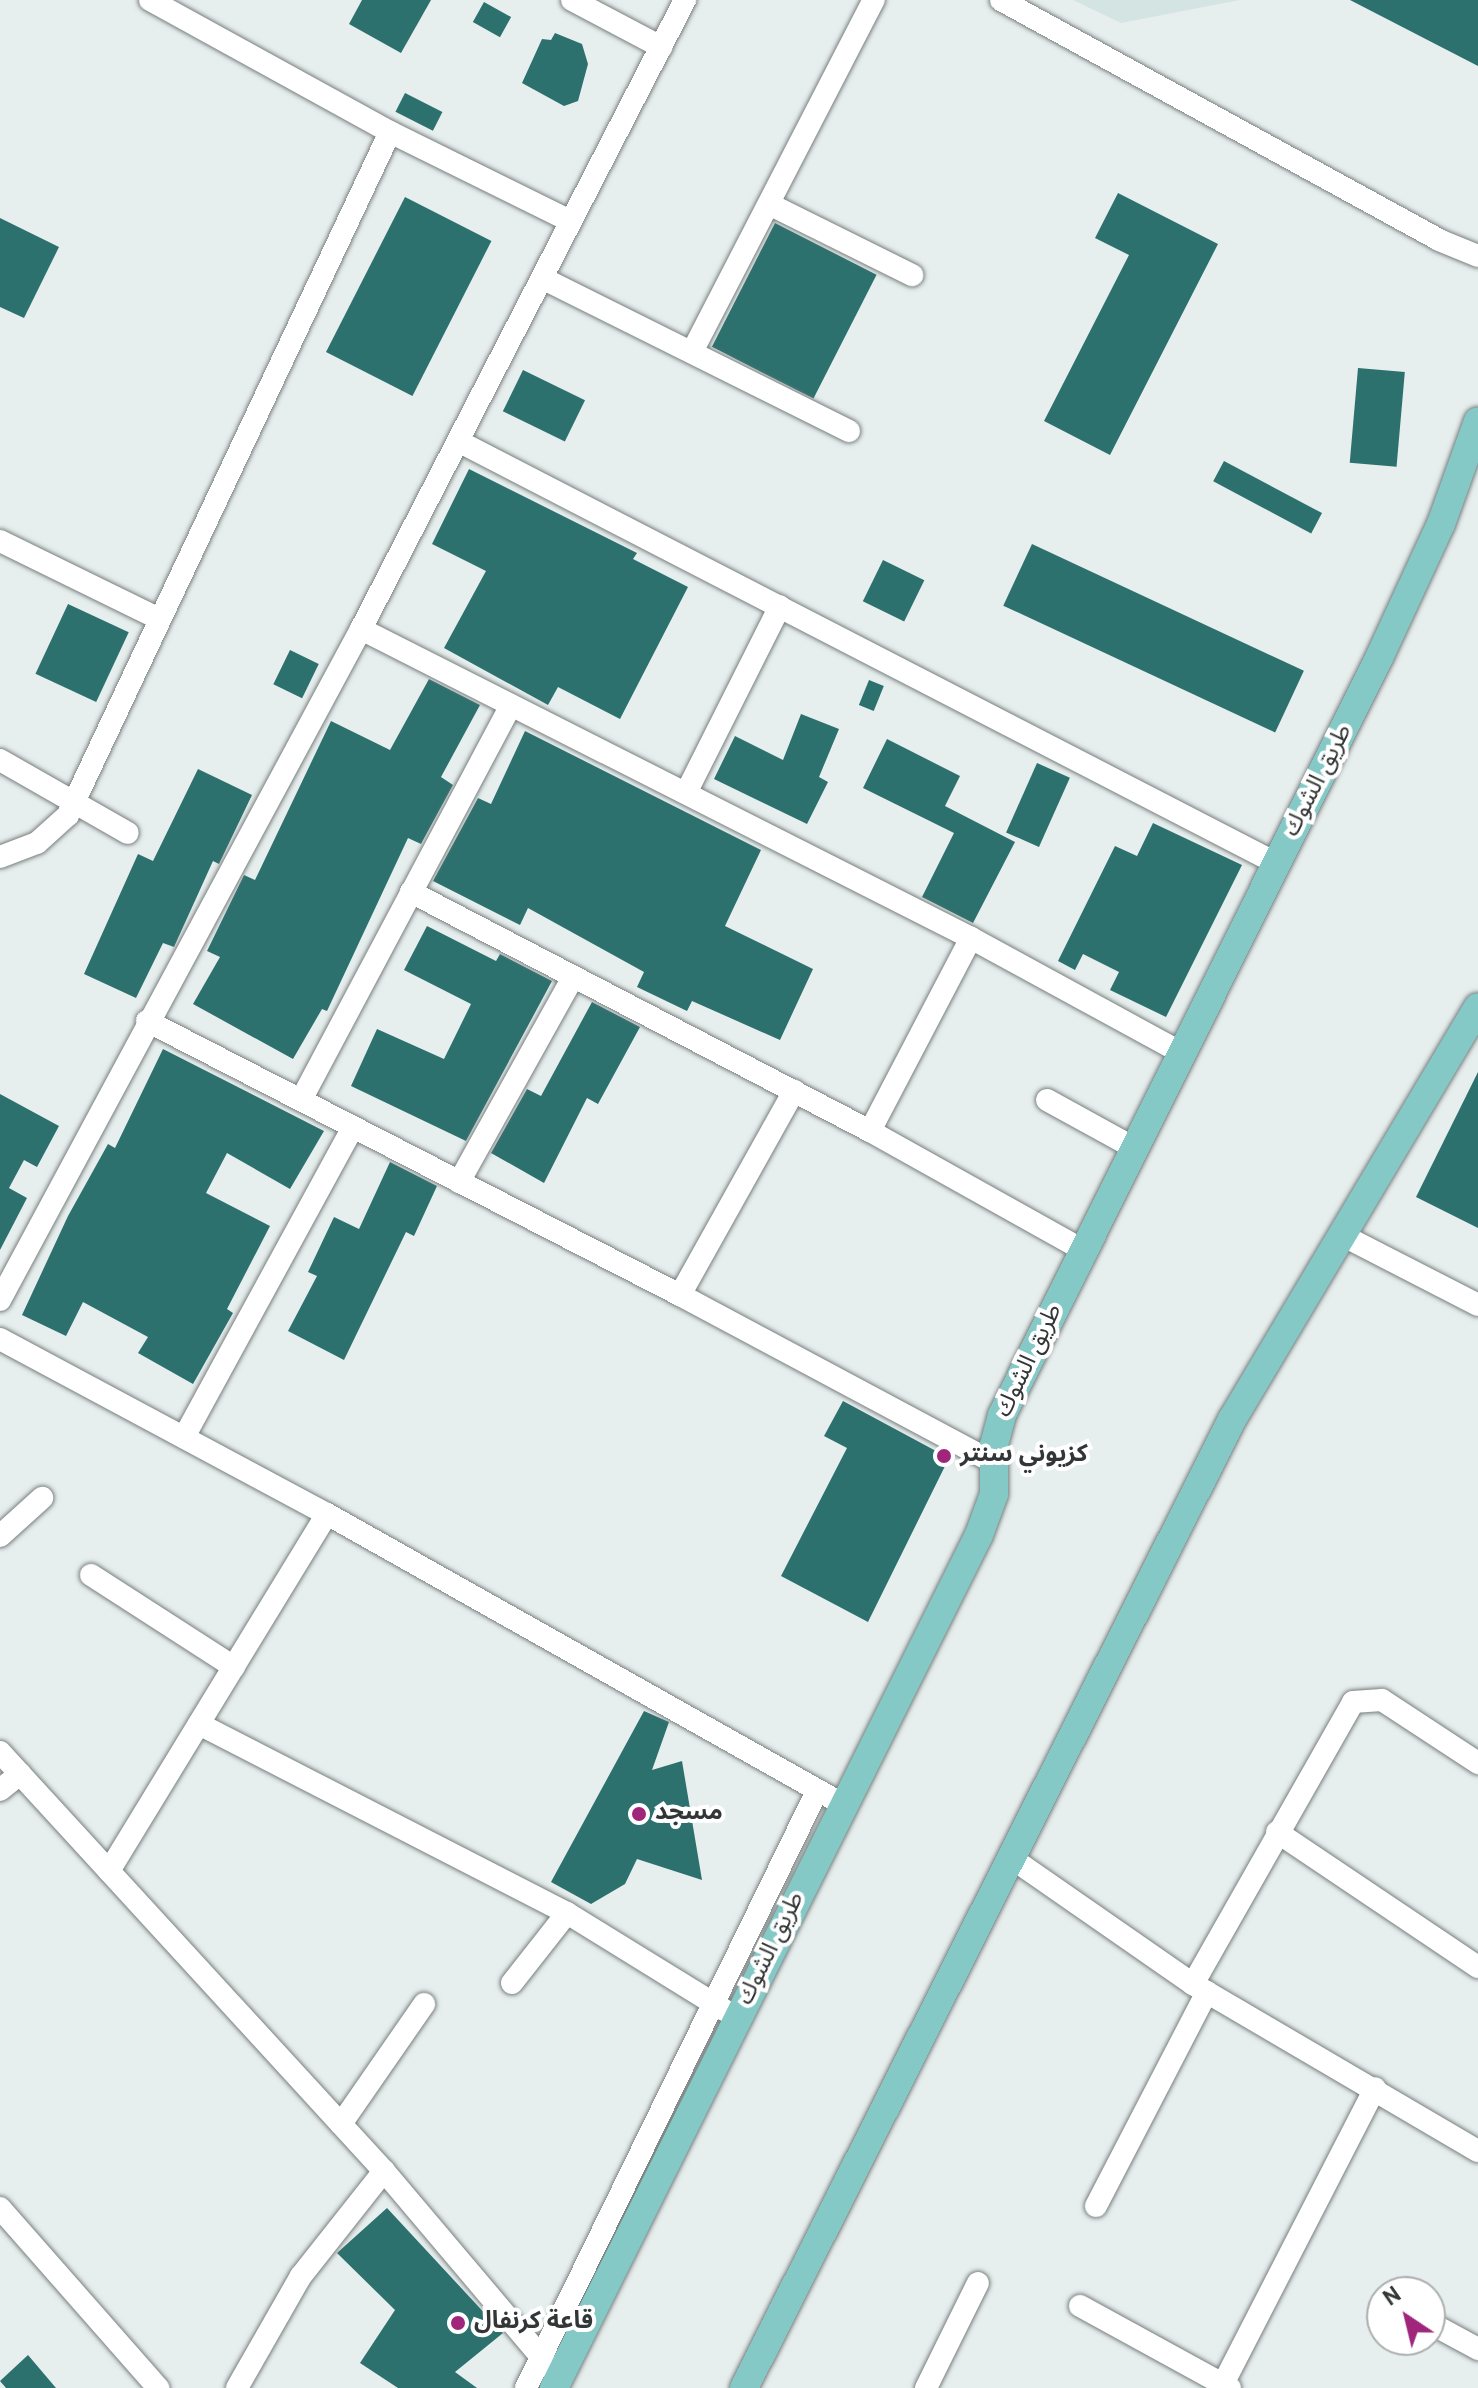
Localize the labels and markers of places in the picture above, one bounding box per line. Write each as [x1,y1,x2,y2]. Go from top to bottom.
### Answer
place label: كزيوني سنتر [960,1442,1088,1470]
marker: كزيوني سنتر [935,1447,953,1465]
place label: مسجد [655,1800,723,1828]
marker: مسجد [630,1805,648,1823]
place label: قاعة كرنفال [474,2309,593,2337]
marker: قاعة كرنفال [449,2314,467,2332]

